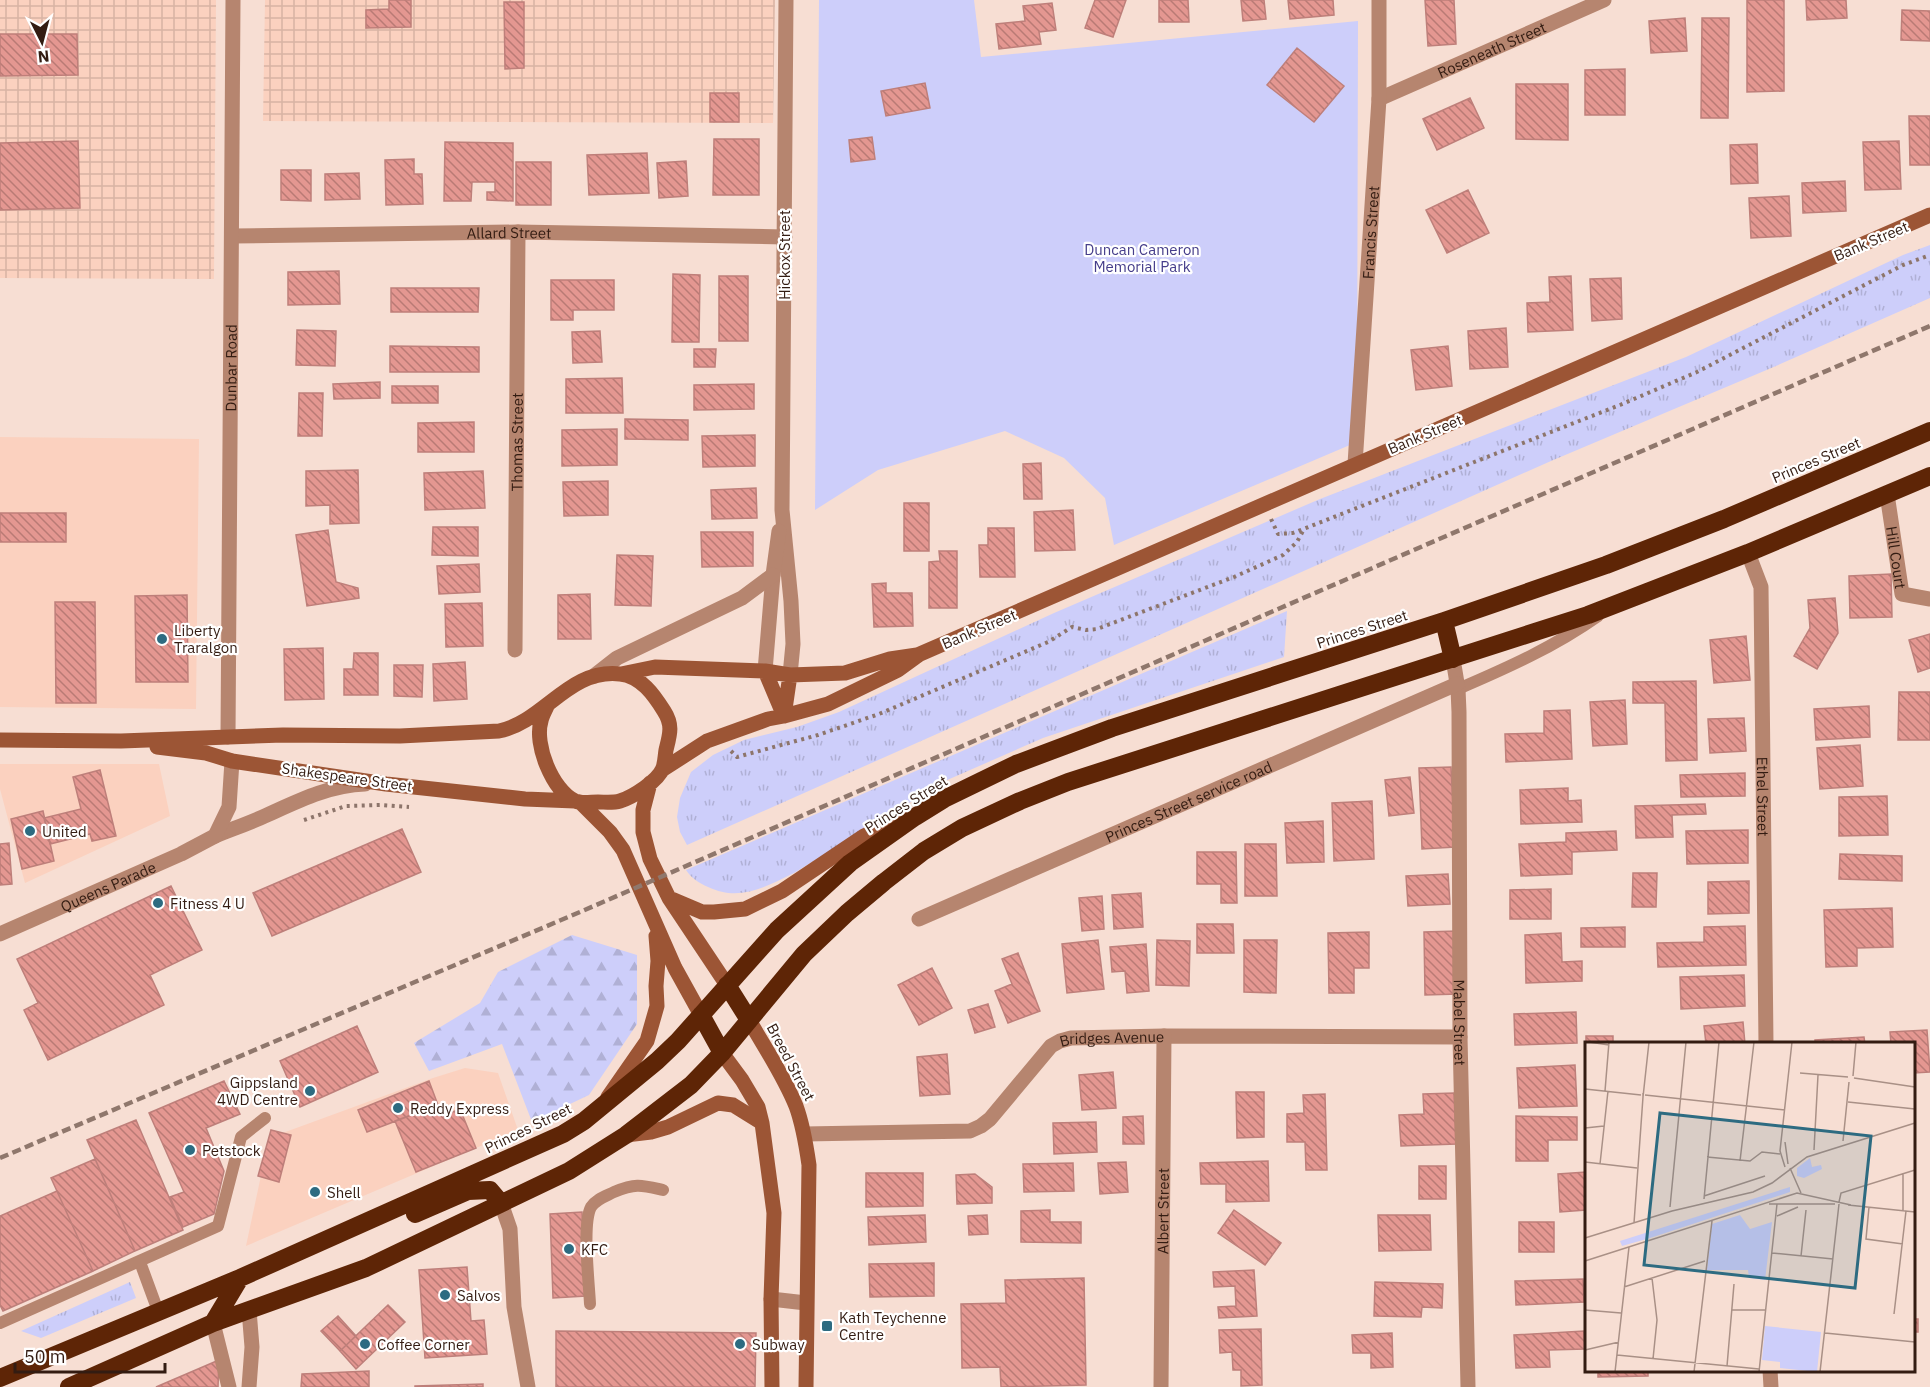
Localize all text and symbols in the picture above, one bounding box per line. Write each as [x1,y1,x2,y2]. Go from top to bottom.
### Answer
north arrow [12,12,72,72]
street label: Roseneath Street [1434,17,1549,82]
text: N [37,46,50,67]
street label: Francis Street [1358,185,1383,280]
street label: Hickox Street [775,210,794,300]
street label: Bank Street [1831,217,1911,265]
street label: Allard Street [467,222,551,242]
park label: Duncan Cameron Memorial Park [1084,240,1200,276]
street label: Dunbar Road [221,324,240,412]
street label: Thomas Street [507,393,526,491]
street label: Bank Street [1385,410,1465,458]
street label: Princes Street [1769,433,1863,487]
street label: Hill Court [1882,525,1911,590]
street label: Bank Street [939,605,1019,653]
street label: Princes Street [1314,605,1410,653]
place label: Liberty Traralgon [174,621,238,657]
marker: Liberty Traralgon [155,632,169,646]
street label: Princes Street service road [1102,757,1275,846]
street label: Ethel Street [1753,757,1773,837]
street label: Shakespeare Street [280,758,414,796]
street label: Princes Street [861,771,951,837]
place label: United [42,822,87,841]
marker: United [23,824,37,838]
street label: Queens Parade [57,857,159,916]
place label: Fitness 4 U [170,894,245,913]
marker: Fitness 4 U [151,896,165,910]
street label: Mabel Street [1450,980,1470,1066]
street label: Breed Street [763,1020,819,1104]
street label: Bridges Avenue [1057,1027,1164,1050]
inset map [1585,1042,1915,1372]
place label: Gippsland 4WD Centre [217,1073,298,1109]
marker: Gippsland 4WD Centre [303,1084,317,1098]
place label: Reddy Express [410,1099,509,1118]
street label: Princes Street [481,1099,575,1157]
marker: Reddy Express [391,1101,405,1115]
place label: Petstock [202,1141,261,1160]
marker: Petstock [183,1143,197,1157]
street label: Albert Street [1153,1168,1172,1254]
place label: Shell [327,1183,361,1202]
marker: Shell [308,1185,322,1199]
place label: KFC [581,1240,608,1259]
marker: KFC [562,1242,576,1256]
place label: Salvos [457,1286,501,1305]
marker: Salvos [438,1288,452,1302]
place label: Kath Teychenne Centre [839,1308,946,1344]
marker: Kath Teychenne Centre [820,1319,834,1333]
place label: Coffee Corner [377,1335,470,1354]
place label: Subway [752,1335,805,1354]
scale bar [15,1336,165,1374]
marker: Coffee Corner [358,1337,372,1351]
marker: Subway [733,1337,747,1351]
text: 50 m [24,1345,66,1368]

